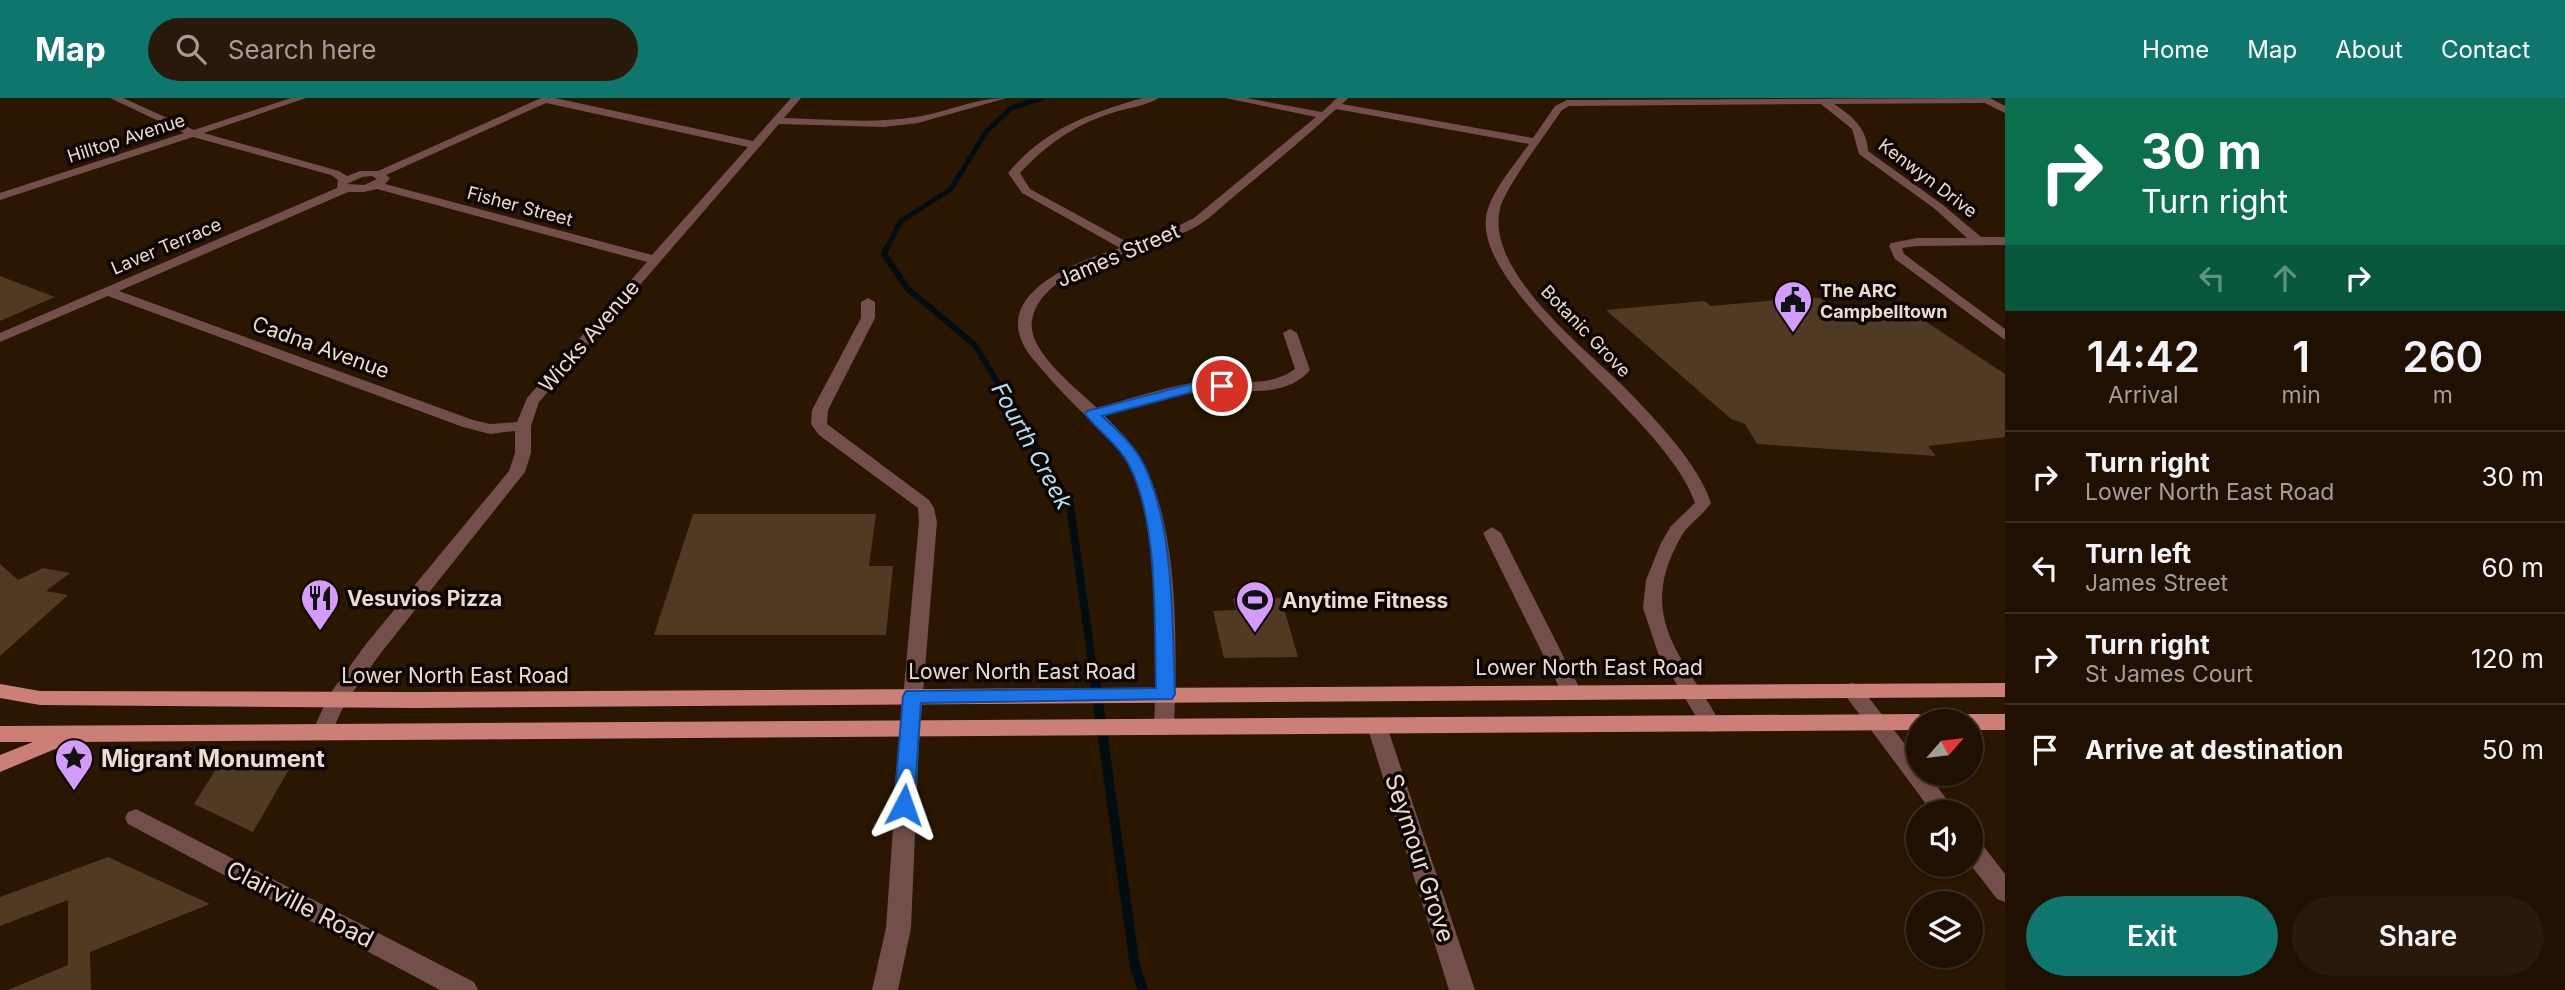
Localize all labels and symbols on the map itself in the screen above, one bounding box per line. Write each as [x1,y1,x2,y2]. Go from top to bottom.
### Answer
street label: Hilltop Avenue [64,109,188,167]
street label: Kenwyn Drive [1875,134,1981,222]
street label: Fisher Street [465,182,575,230]
street label: Laver Terrace [108,213,224,279]
street label: James Street [1053,218,1183,292]
street label: Wicks Avenue [534,275,644,397]
public building icon: The ARC Campbelltown [1772,279,1814,334]
place label: The ARC Campbelltown [1820,280,1947,322]
street label: Botanic Grove [1537,281,1635,381]
street label: Cadna Avenue [249,311,393,383]
pin [1192,356,1252,416]
water label: Fourth Creek [986,378,1079,515]
restaurant icon: Vesuvios Pizza [299,577,341,632]
sports icon: Anytime Fitness [1234,579,1276,634]
place label: Vesuvios Pizza [347,586,502,611]
place label: Anytime Fitness [1282,588,1448,613]
street label: Lower North East Road [1475,655,1703,680]
street label: Lower North East Road [908,659,1136,684]
street label: Lower North East Road [341,663,569,688]
north arrow [1906,709,1983,786]
place icon: Migrant Monument [53,737,95,792]
place label: Migrant Monument [101,744,325,773]
position arrow [867,768,941,842]
street label: Seymour Grove [1379,770,1461,946]
street label: Clairville Road [221,854,379,954]

